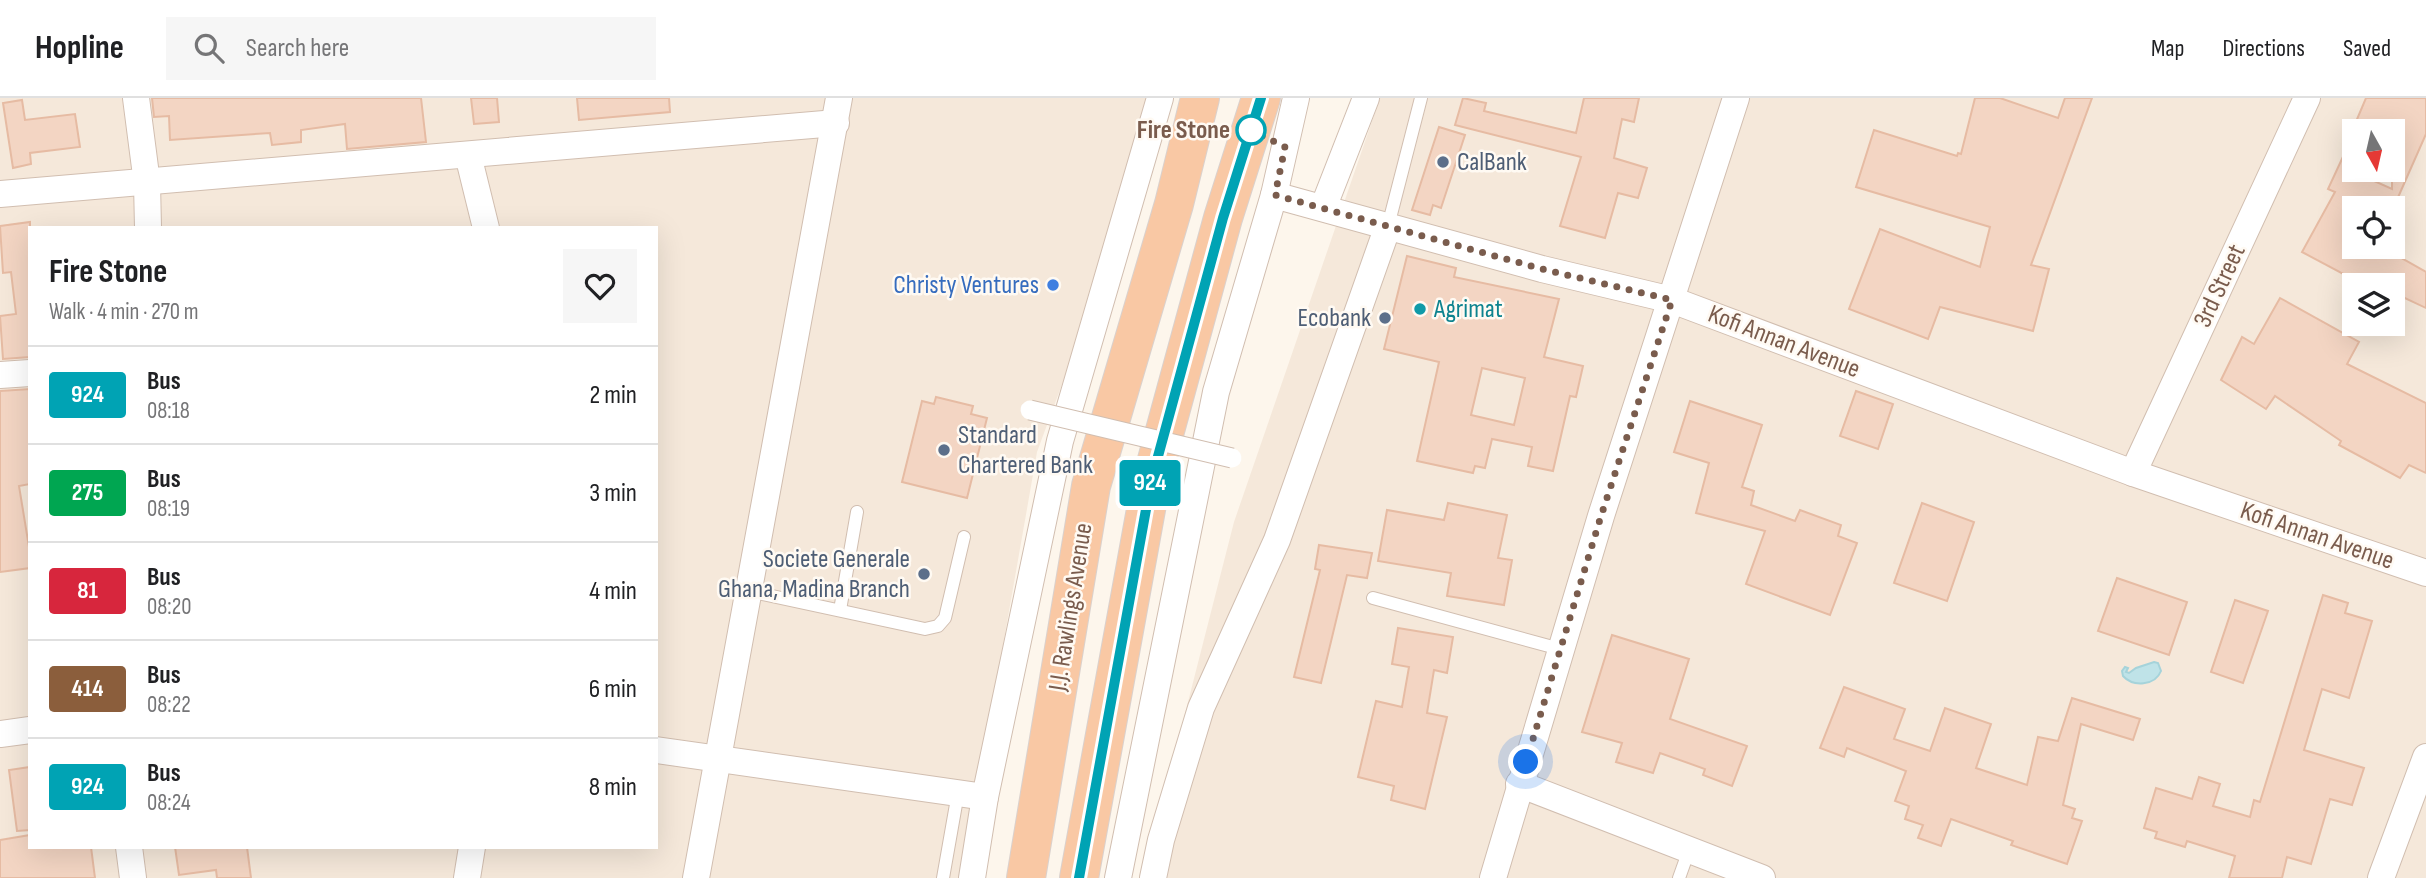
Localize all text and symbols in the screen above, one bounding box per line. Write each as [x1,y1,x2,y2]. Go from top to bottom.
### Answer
search box [166,17,656,80]
text: Hopline [35,28,124,68]
icon: search [190,29,228,67]
text: Search here [246,33,349,64]
text: Map [2151,34,2184,63]
text: Directions [2222,34,2305,63]
text: Saved [2343,34,2391,63]
place label: Fire Stone [1137,115,1230,146]
marker: Fire Stone [1236,115,1266,145]
north arrow [2342,119,2404,182]
map controls [2342,119,2405,336]
place label: CalBank [1457,147,1527,178]
marker: CalBank [1435,154,1451,170]
button: locate [2342,196,2405,259]
street label: 3rd Street [2187,240,2253,332]
button: heart [563,249,637,323]
text: Fire Stone [49,252,167,292]
place label: Christy Ventures [893,270,1039,301]
button: layers [2342,273,2405,336]
marker: Christy Ventures [1045,277,1061,293]
place label: Agrimat [1433,294,1503,325]
text: Walk · 4 min · 270 m [49,298,199,326]
street label: Kofi Annan Avenue [1704,299,1864,385]
marker: Agrimat [1412,301,1428,317]
place label: Ecobank [1298,303,1371,334]
marker: Ecobank [1377,310,1393,326]
text: Bus [147,366,181,397]
text: 924 [71,380,104,409]
text: 2 min [589,380,637,411]
text: 08:18 [147,397,190,425]
place label: Standard Chartered Bank [958,420,1093,481]
marker: Standard Chartered Bank [936,442,952,458]
line badge: 924 [1110,460,1190,506]
text: Bus [147,464,181,495]
text: 924 [1134,468,1166,497]
text: 275 [72,478,103,507]
text: 3 min [589,478,637,509]
text: 08:19 [147,495,190,523]
street label: Kofi Annan Avenue [2236,495,2398,577]
street label: J.J. Rawlings Avenue [1042,521,1100,694]
place label: Societe Generale Ghana, Madina Branch [718,544,910,605]
text: Bus [147,562,181,593]
marker: Societe Generale Ghana, Madina Branch [916,566,932,582]
text: 81 [77,576,98,605]
text: 4 min [589,576,637,607]
text: 08:20 [147,593,191,621]
text: Bus [147,660,181,691]
text: 414 [72,674,103,703]
text: 6 min [589,674,637,705]
text: 08:22 [147,691,191,719]
your location [1508,744,1543,779]
text: Bus [147,758,181,789]
text: 924 [71,772,104,801]
text: 8 min [589,772,637,803]
text: 08:24 [147,789,191,817]

